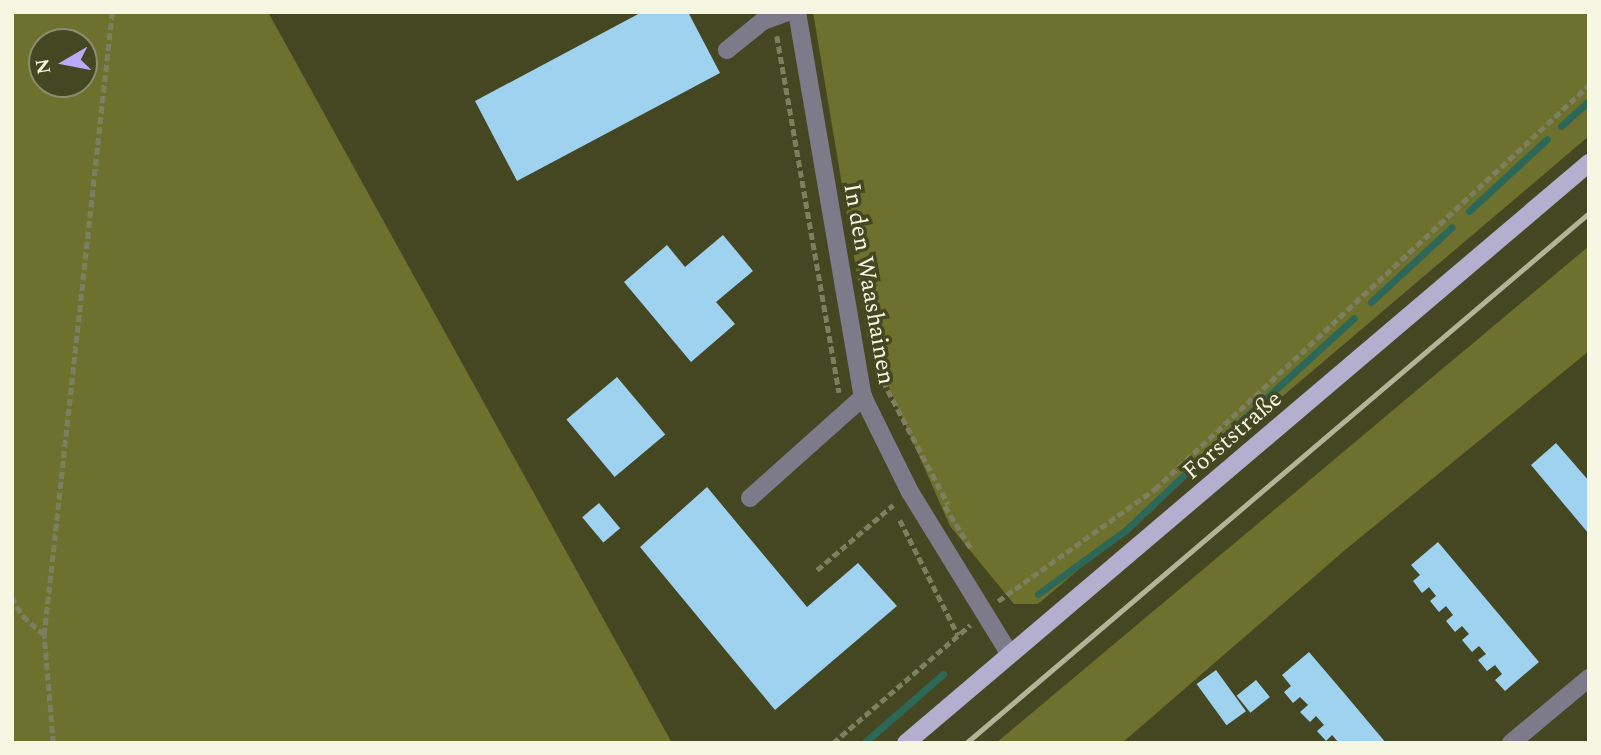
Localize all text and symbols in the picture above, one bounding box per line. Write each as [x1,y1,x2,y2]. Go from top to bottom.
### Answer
north arrow [28,28,98,98]
text: N [28,56,59,77]
street label: In den Waashainen [836,181,900,387]
street label: Forststraße [1178,385,1288,487]

